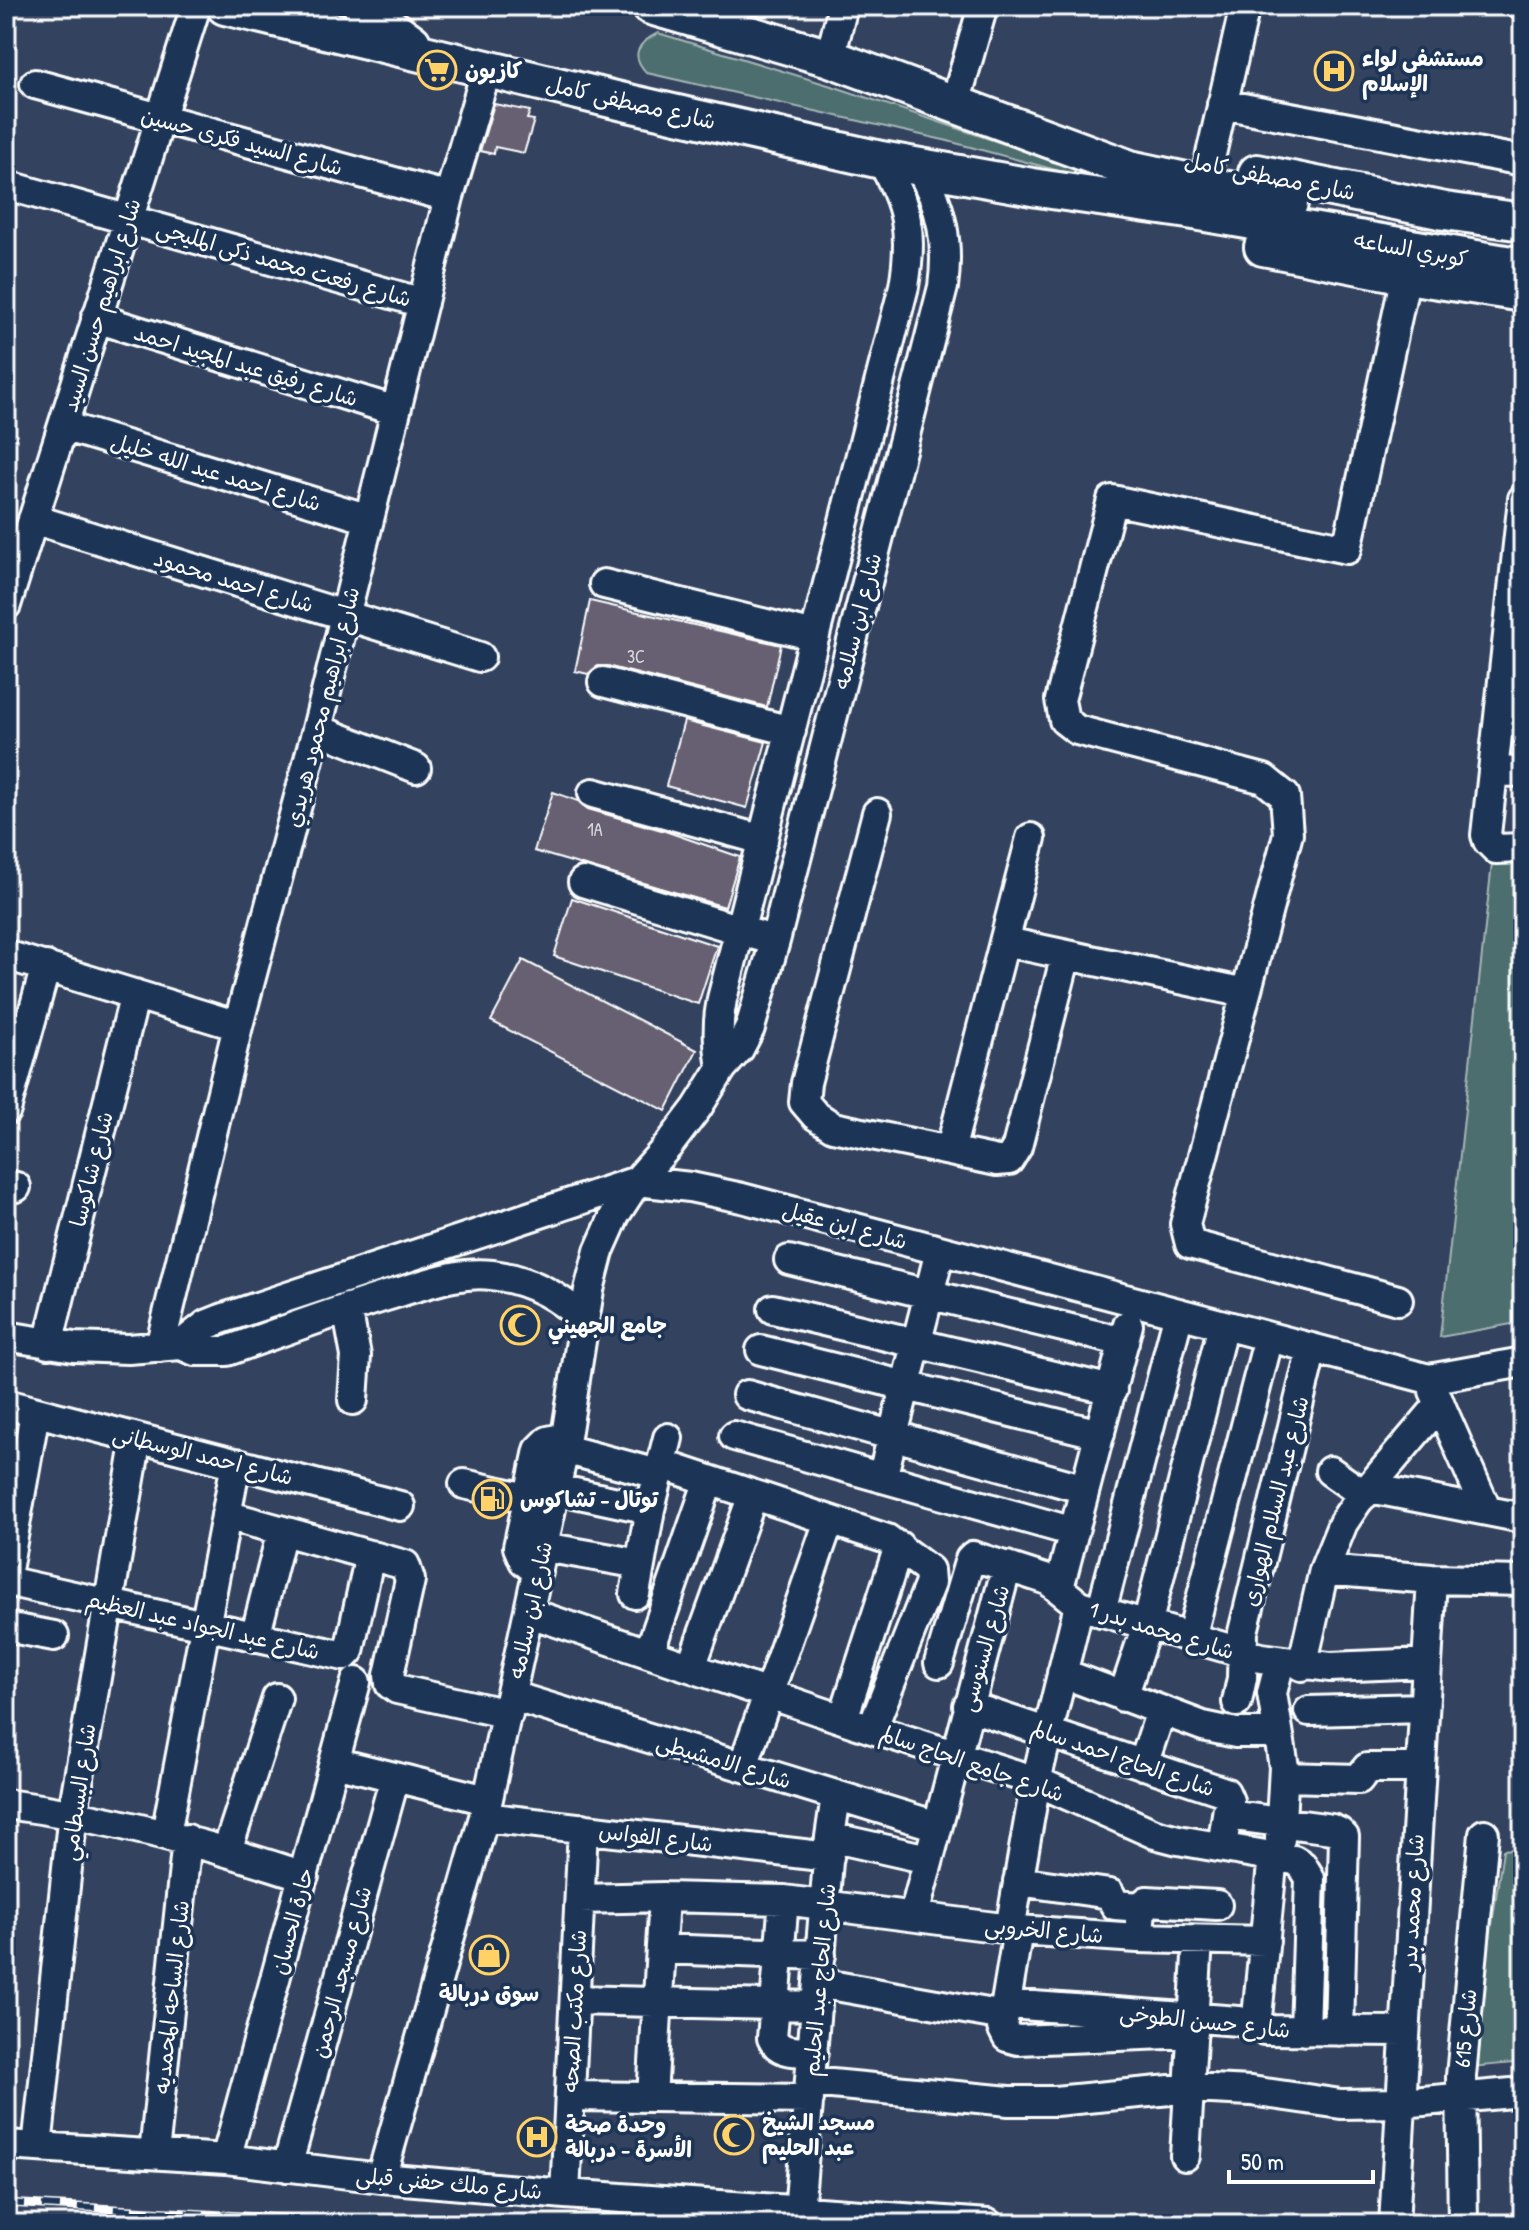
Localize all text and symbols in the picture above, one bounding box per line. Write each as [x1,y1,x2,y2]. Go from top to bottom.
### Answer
place label: مستشفى لواء الإسلام [1362,43,1484,100]
supermarket icon: كازيون [416,49,458,91]
hospital icon: مستشفى لواء الإسلام [1313,50,1355,92]
place label: كازيون [465,55,522,85]
street label: شارع مصطفى كامل [543,68,719,137]
street label: شارع السيد فكرى حسين [138,100,346,183]
street label: شارع مصطفى كامل [1182,145,1358,208]
street label: شارع ابراهيم حسن السيد [54,195,150,416]
street label: شارع رفعت محمد ذكى المليجى [153,212,415,315]
street label: كوبري الساعه [1351,224,1471,276]
street label: شارع رفيق عبد المجيد احمد [130,317,362,414]
street label: شارع احمد عبد الله خليل [107,426,325,519]
street label: شارع احمد محمود [150,542,318,620]
street label: شارع ابن سلامه [826,550,889,693]
street label: شارع ابراهيم محمود هريدي [278,583,368,831]
house number: 3C [627,644,645,669]
house number: 1A [587,817,603,842]
street label: شارع شاكوسا [62,1108,121,1230]
street label: شارع ابن عقيل [779,1194,911,1257]
mosque icon: جامع الجهيني [499,1304,541,1346]
place label: جامع الجهيني [548,1310,667,1345]
street label: شارع عبد السلام الهوارى [1234,1393,1318,1610]
street label: شارع احمد الوسطانى [109,1418,296,1493]
fuel station icon: توتال - تشاكوس [471,1478,513,1520]
place label: توتال - تشاكوس [520,1484,659,1514]
street label: شارع ابن سلامه [501,1539,560,1682]
street label: شارع السنوسى [952,1581,1017,1715]
street label: شارع عبد الجواد عبد العظيم [83,1583,323,1668]
street label: شارع محمد بدر 1 [1086,1594,1238,1667]
street label: شارع الحاج احمد سالم [1026,1713,1219,1806]
street label: شارع جامع الحاج سالم [875,1717,1068,1811]
street label: شارع البسطامي [54,1721,107,1863]
street label: شارع الامشيطى [653,1726,795,1797]
street label: شارع الفواس [597,1815,715,1860]
street label: شارع محمد بدر [1393,1833,1432,1973]
street label: حارة الحسان [263,1864,321,1978]
street label: شارع الحاج عبد الحليم [796,1882,844,2078]
street label: شارع مسجد الرحمن [304,1883,379,2062]
street label: شارع الساحه المحمديه [146,1899,197,2095]
street label: شارع الخروبى [983,1910,1105,1951]
street label: شارع مكتب الصحه [555,1929,594,2093]
shop icon: سوق دربالة [468,1934,510,1976]
place label: سوق دربالة [439,1978,539,2008]
street label: شارع 615 [1447,1987,1484,2069]
street label: شارع حسن الطوخى [1118,1997,1292,2046]
place label: مسجد الشيخ عبد الحليم [762,2107,875,2164]
place label: وحدة صحة الأسرة - دربالة [565,2109,692,2164]
mosque icon: مسجد الشيخ عبد الحليم [713,2114,755,2156]
hospital icon: وحدة صحة الأسرة - دربالة [516,2116,558,2158]
scale bar [1229,2134,1373,2184]
text: 50 m [1241,2145,1284,2177]
street label: شارع ملك حفنى قبلى [355,2160,543,2207]

